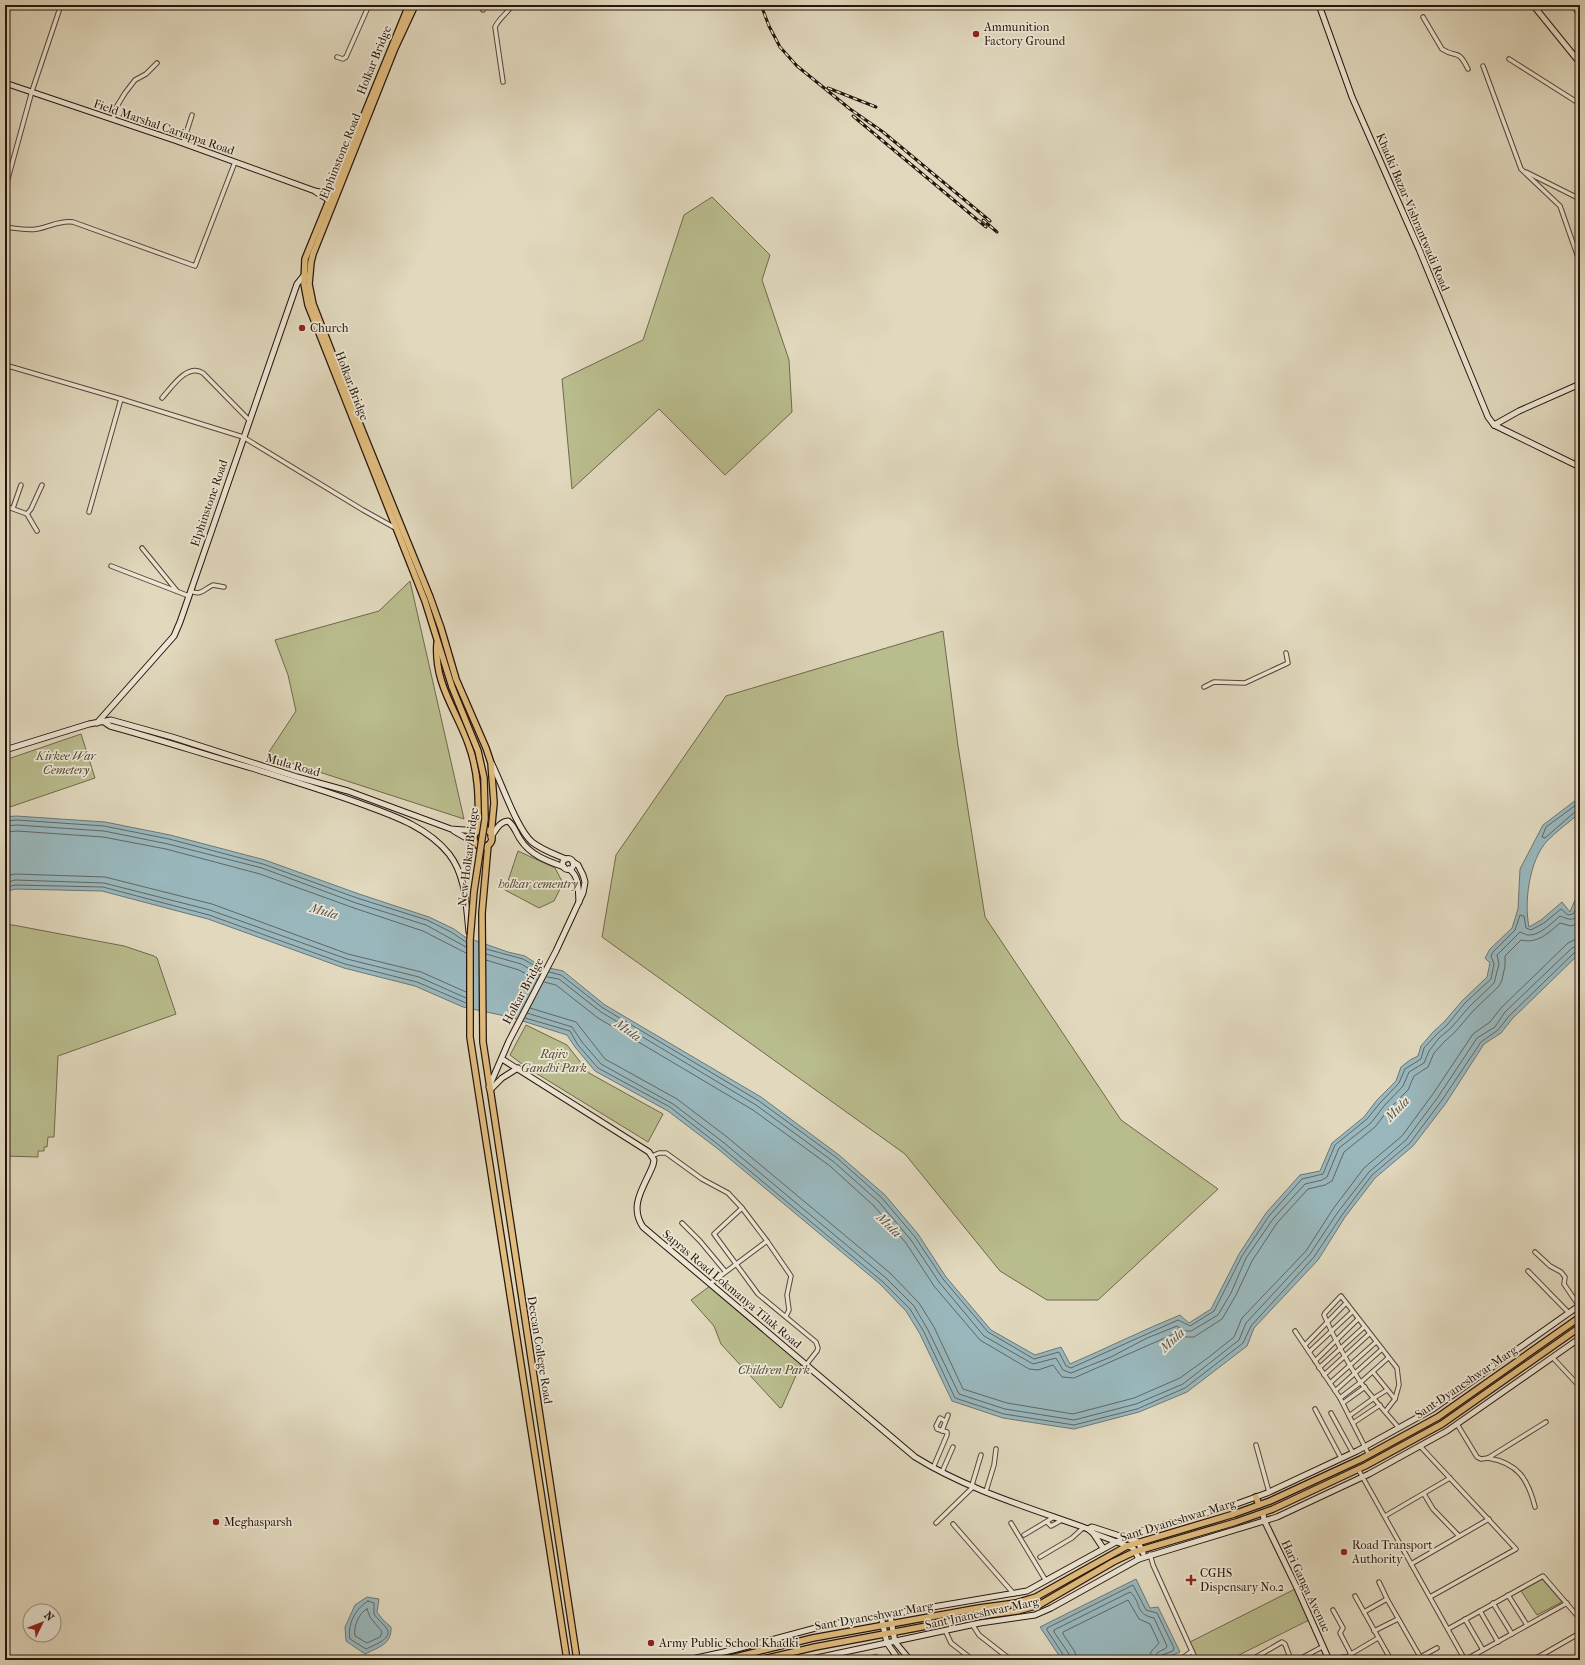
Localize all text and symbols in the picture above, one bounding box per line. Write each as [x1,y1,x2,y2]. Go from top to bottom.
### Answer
place label: Ammunition Factory Ground [983,20,1066,48]
street label: Holkar Bridge [354,23,394,97]
marker: Ammunition Factory Ground [971,29,981,39]
street label: Field Marshal Cariappa Road [92,96,237,158]
street label: Elphinstone Road [316,111,364,201]
street label: Khadki Bazar-Vishrantwadi Road [1373,131,1453,294]
place label: Church [310,321,349,335]
marker: Church [297,323,307,333]
street label: Holkar Bridge [332,349,372,423]
street label: Elphinstone Road [188,457,231,548]
park label: Kirkee War Cemetery [35,749,98,777]
street label: Mula Road [264,751,322,780]
street label: New Holkar Bridge [455,807,481,907]
park label: holkar cementry [497,877,579,891]
water label: Mula [307,900,340,922]
street label: Holkar Bridge [500,955,546,1027]
water label: Mula [611,1015,644,1044]
park label: Rajiv Gandhi Park [521,1047,587,1075]
water label: Mula [1381,1093,1412,1125]
water label: Mula [873,1209,905,1240]
street label: Sapras Road Lokmanya Tilak Road [660,1227,805,1351]
street label: Deccan College Road [525,1295,556,1405]
water label: Mula [1156,1325,1188,1356]
street label: Sant Dyaneshwar Marg [1412,1342,1520,1421]
park label: Children Park [738,1363,810,1377]
street label: Sant Dyaneshwar Marg [1118,1496,1238,1544]
place label: Meghasparsh [224,1515,292,1529]
marker: Meghasparsh [211,1517,221,1527]
street label: Hari Ganga Avenue [1278,1537,1334,1635]
place label: Road Transport Authority [1351,1538,1433,1566]
marker: Road Transport Authority [1339,1547,1349,1557]
place label: CGHS Dispensary No.2 [1200,1566,1284,1594]
marker: CGHS Dispensary No.2 [1185,1574,1197,1586]
street label: Sant Jnaneshwar Marg [924,1594,1041,1632]
street label: Sant Dyaneshwar Marg [814,1599,935,1633]
north arrow [22,1603,62,1643]
text: N [41,1609,57,1624]
place label: Army Public School Khadki [658,1636,799,1650]
marker: Army Public School Khadki [646,1638,656,1648]

